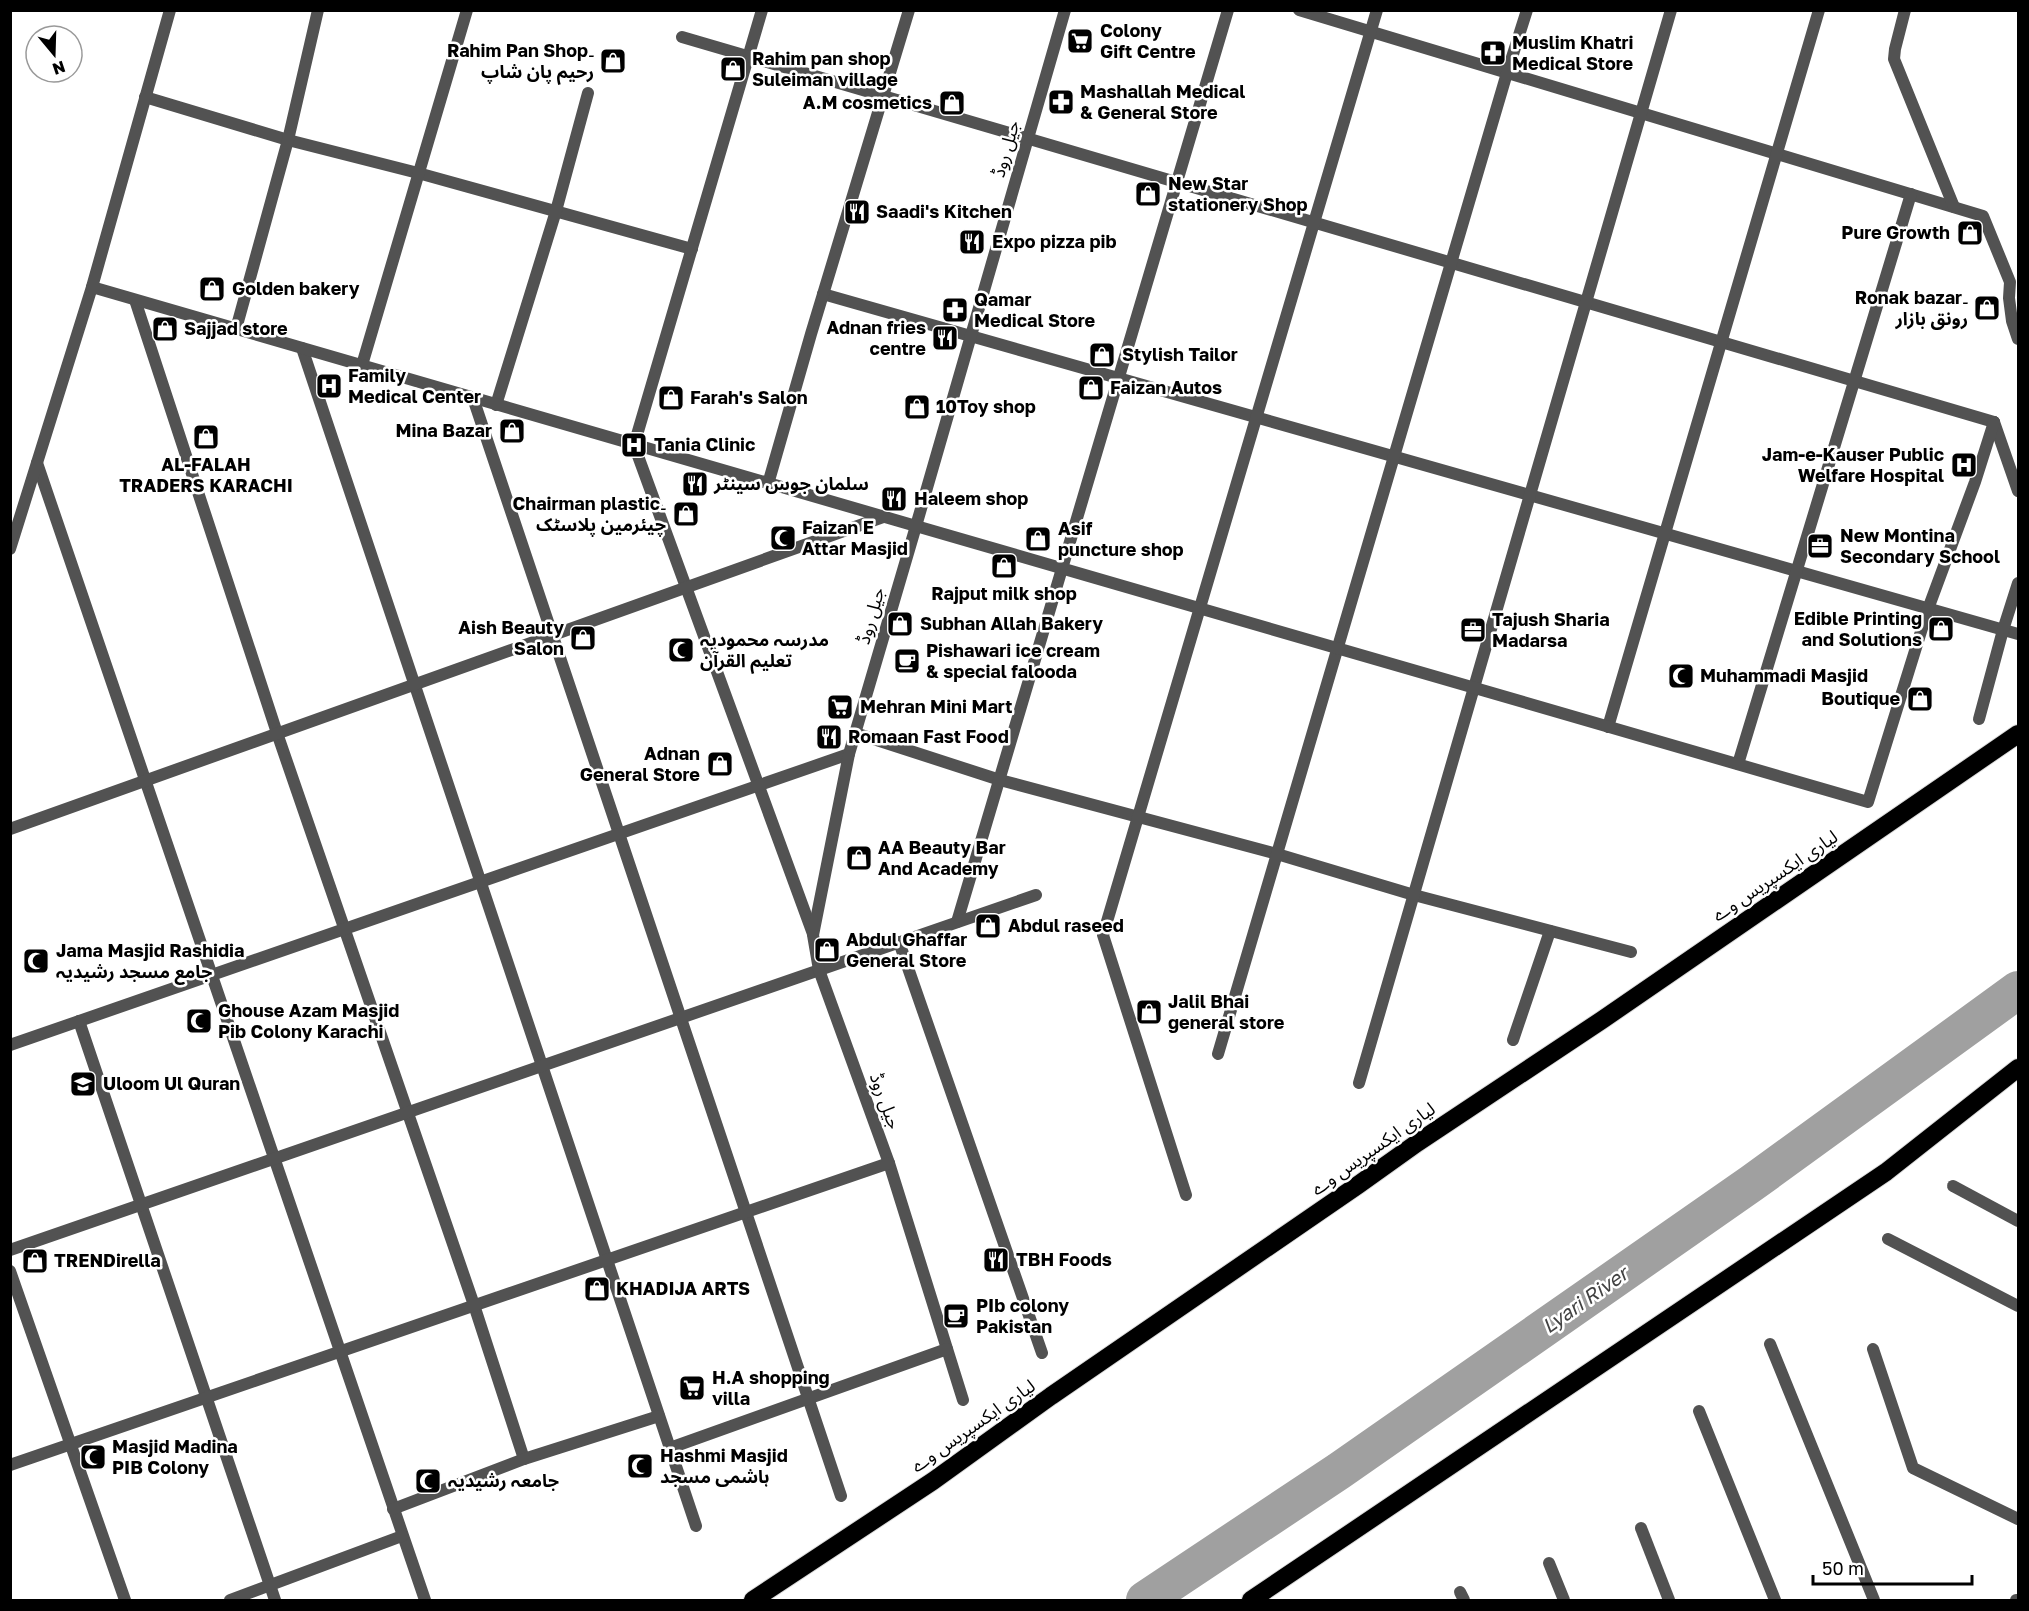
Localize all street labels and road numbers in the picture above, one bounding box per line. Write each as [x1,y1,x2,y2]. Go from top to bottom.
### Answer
street label: جیل روڈ [986,118,1025,180]
street label: جیل روڈ [851,585,890,647]
street label: لیاری ایکسپریس وے [1708,825,1842,926]
street label: جیل روڈ [865,1070,906,1132]
street label: لیاری ایکسپریس وے [1306,1097,1439,1200]
street label: لیاری ایکسپریس وے [906,1374,1039,1477]

